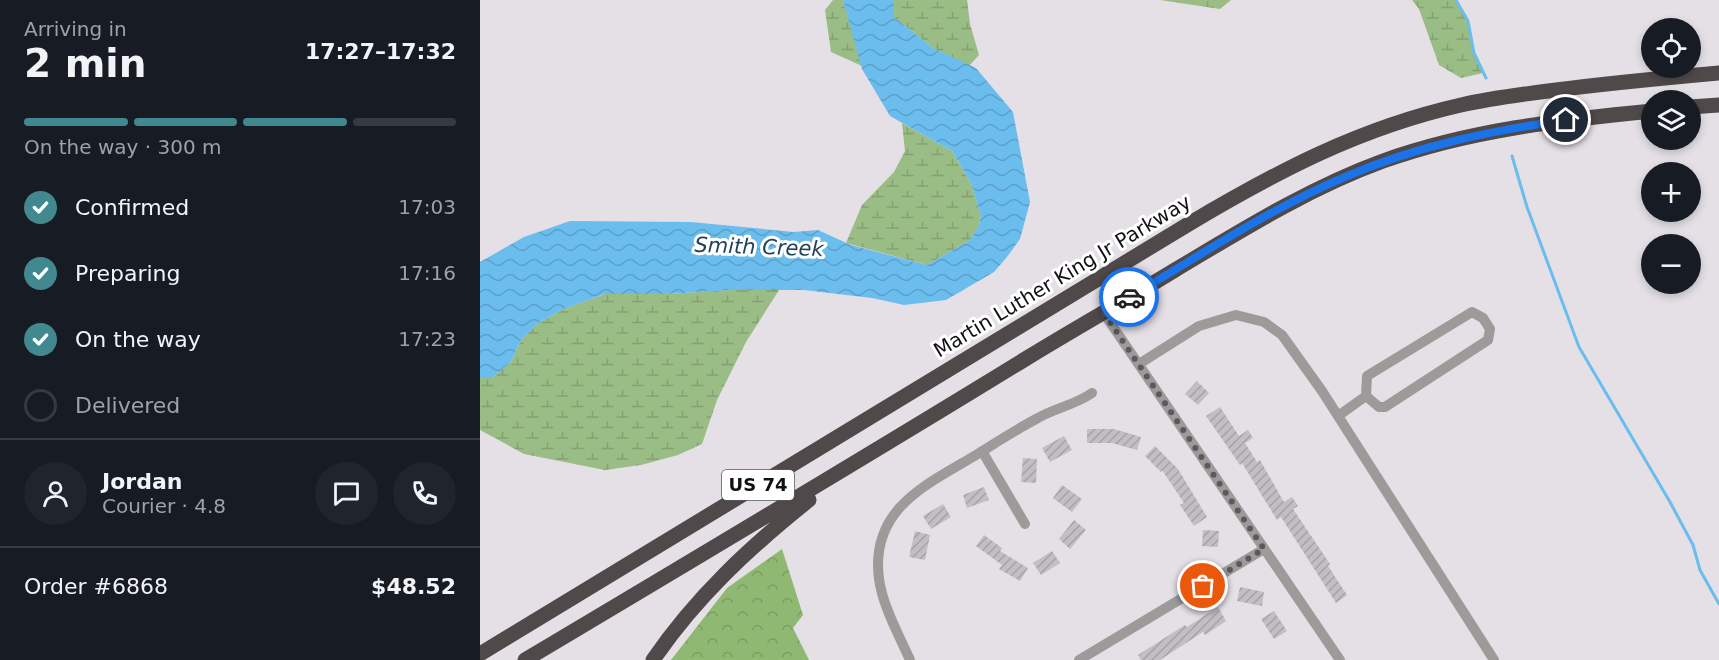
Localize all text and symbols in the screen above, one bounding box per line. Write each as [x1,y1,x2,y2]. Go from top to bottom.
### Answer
text: Arriving in [24,17,127,41]
map controls [1641,18,1701,294]
button: locate [1641,18,1701,78]
text: 17:27–17:32 [305,39,456,64]
text: 2 min [24,41,146,86]
button: layers [1641,90,1701,150]
pin [1540,94,1591,145]
icon: home [1549,103,1582,136]
text: On the way · 300 m [24,135,222,159]
button: + [1641,162,1701,222]
street label: Martin Luther King Jr Parkway [929,190,1195,362]
icon: check [24,191,57,224]
text: Confirmed [75,195,189,220]
text: 17:03 [398,195,456,219]
water label: Smith Creek [694,233,825,261]
button: − [1641,234,1701,294]
icon: check [24,257,57,290]
text: Preparing [75,261,181,286]
text: 17:16 [398,261,456,285]
courier [1099,267,1159,327]
icon: car [1113,281,1146,314]
icon: check [24,323,57,356]
text: On the way [75,327,201,352]
text: 17:23 [398,327,456,351]
text: Delivered [75,393,180,418]
button: person [24,462,87,525]
button: chat [315,462,378,525]
button: phone [393,462,456,525]
text: Jordan [102,469,182,494]
road number: US 74 [722,470,794,500]
text: Courier · 4.8 [102,494,226,518]
pin [1177,560,1228,611]
icon: bag [1186,569,1219,602]
text: Order #6868 [24,574,168,599]
text: $48.52 [371,574,456,599]

